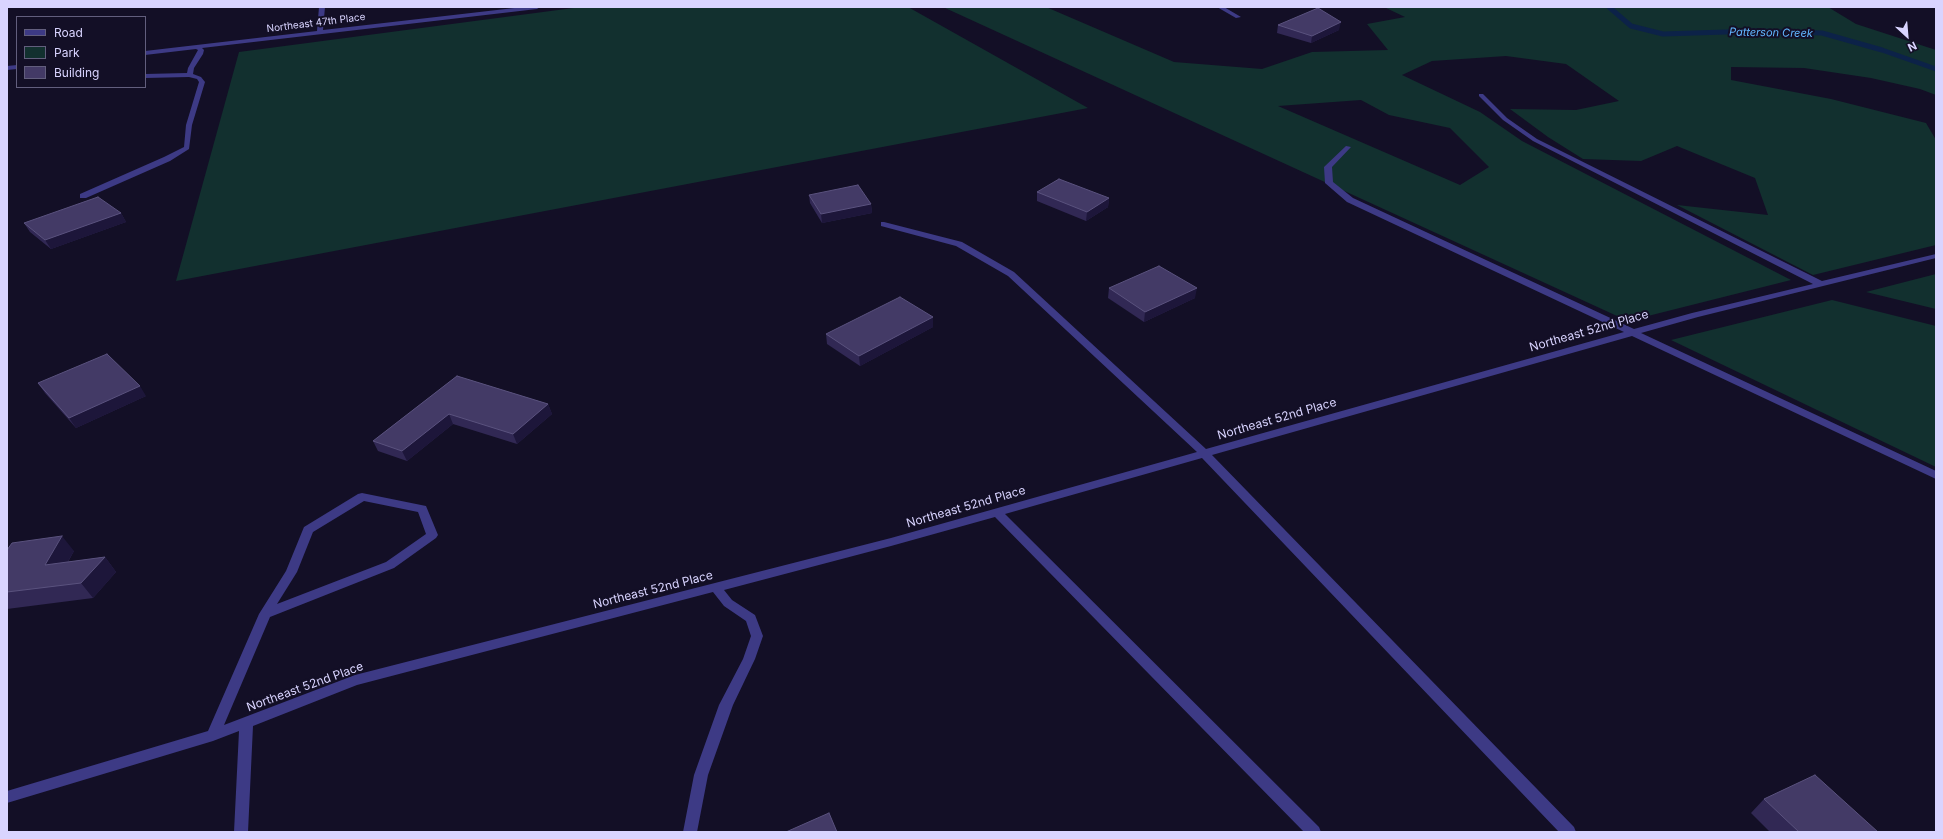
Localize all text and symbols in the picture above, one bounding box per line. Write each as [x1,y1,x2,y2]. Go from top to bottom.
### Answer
street label: Northeast 47th Place [266,11,366,35]
legend [16,16,146,88]
north arrow [1887,16,1927,56]
text: Road [54,25,83,40]
water label: Patterson Creek [1729,26,1813,40]
text: N [1905,39,1919,55]
text: Park [54,45,80,60]
text: Building [54,65,99,80]
street label: Northeast 52nd Place [1528,307,1650,355]
street label: Northeast 52nd Place [1216,395,1338,443]
street label: Northeast 52nd Place [905,483,1027,531]
street label: Northeast 52nd Place [592,568,714,612]
street label: Northeast 52nd Place [245,659,365,715]

